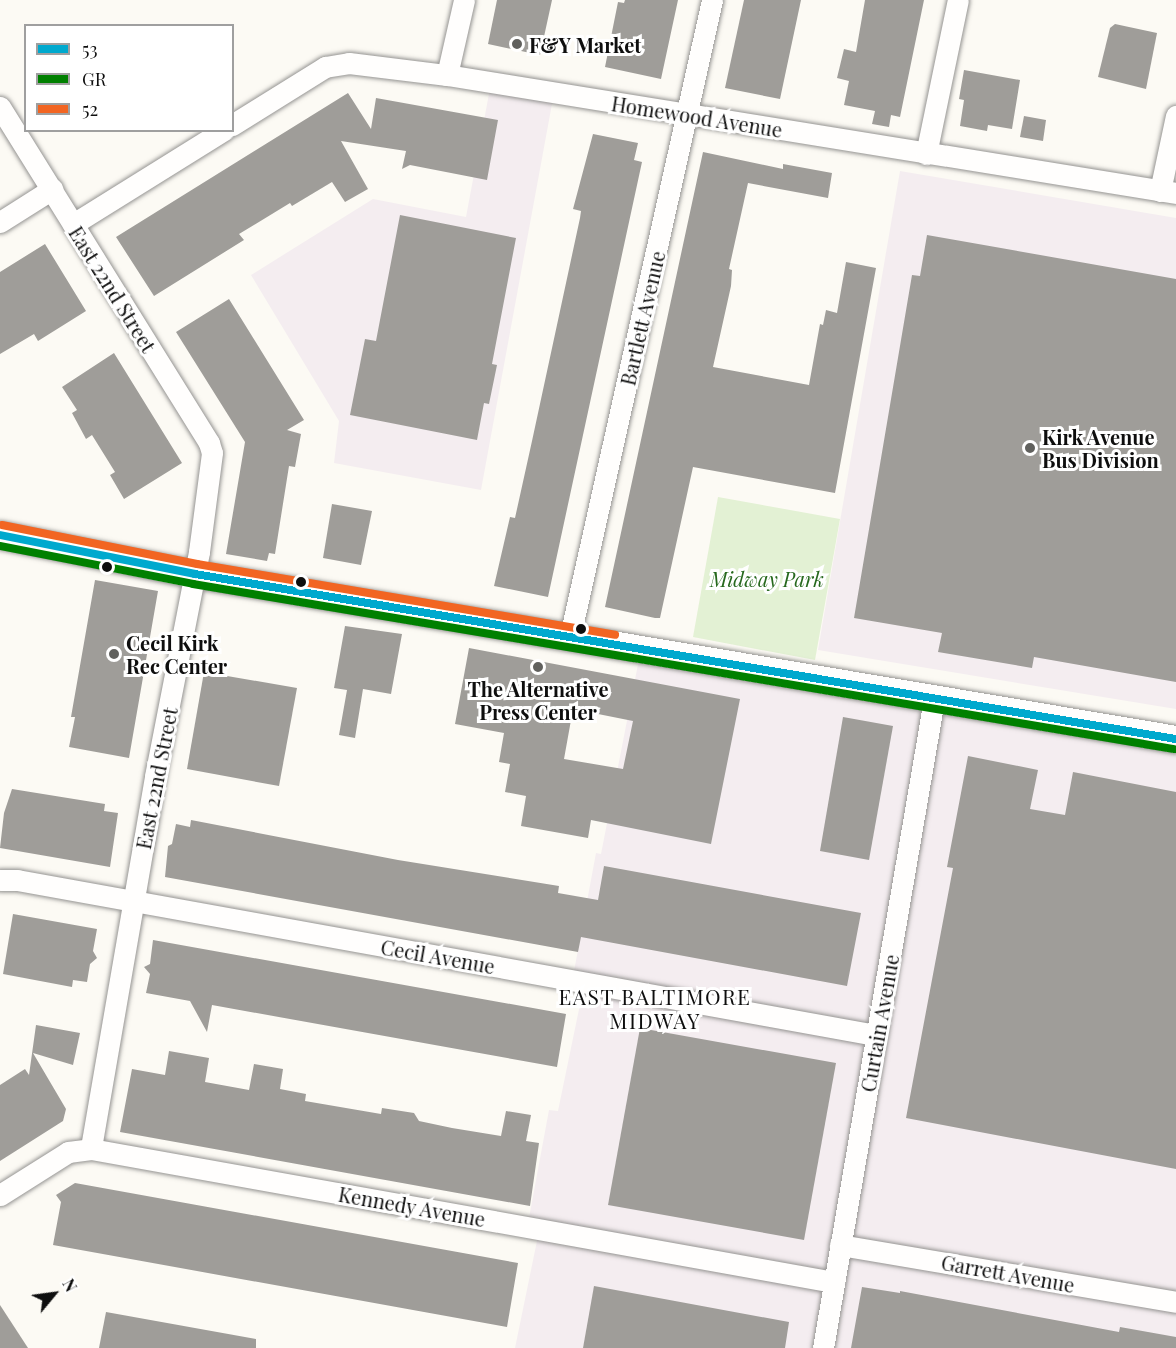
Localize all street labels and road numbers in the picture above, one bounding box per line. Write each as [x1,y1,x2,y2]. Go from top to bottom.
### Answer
street label: Homewood Avenue [610,91,784,141]
street label: East 22nd Street [65,221,161,357]
street label: Bartlett Avenue [615,248,669,388]
street label: East 22nd Street [130,705,182,851]
street label: Cecil Avenue [379,934,497,978]
street label: Curtain Avenue [855,952,903,1094]
street label: Kennedy Avenue [336,1181,488,1231]
street label: Garrett Avenue [939,1249,1077,1297]

